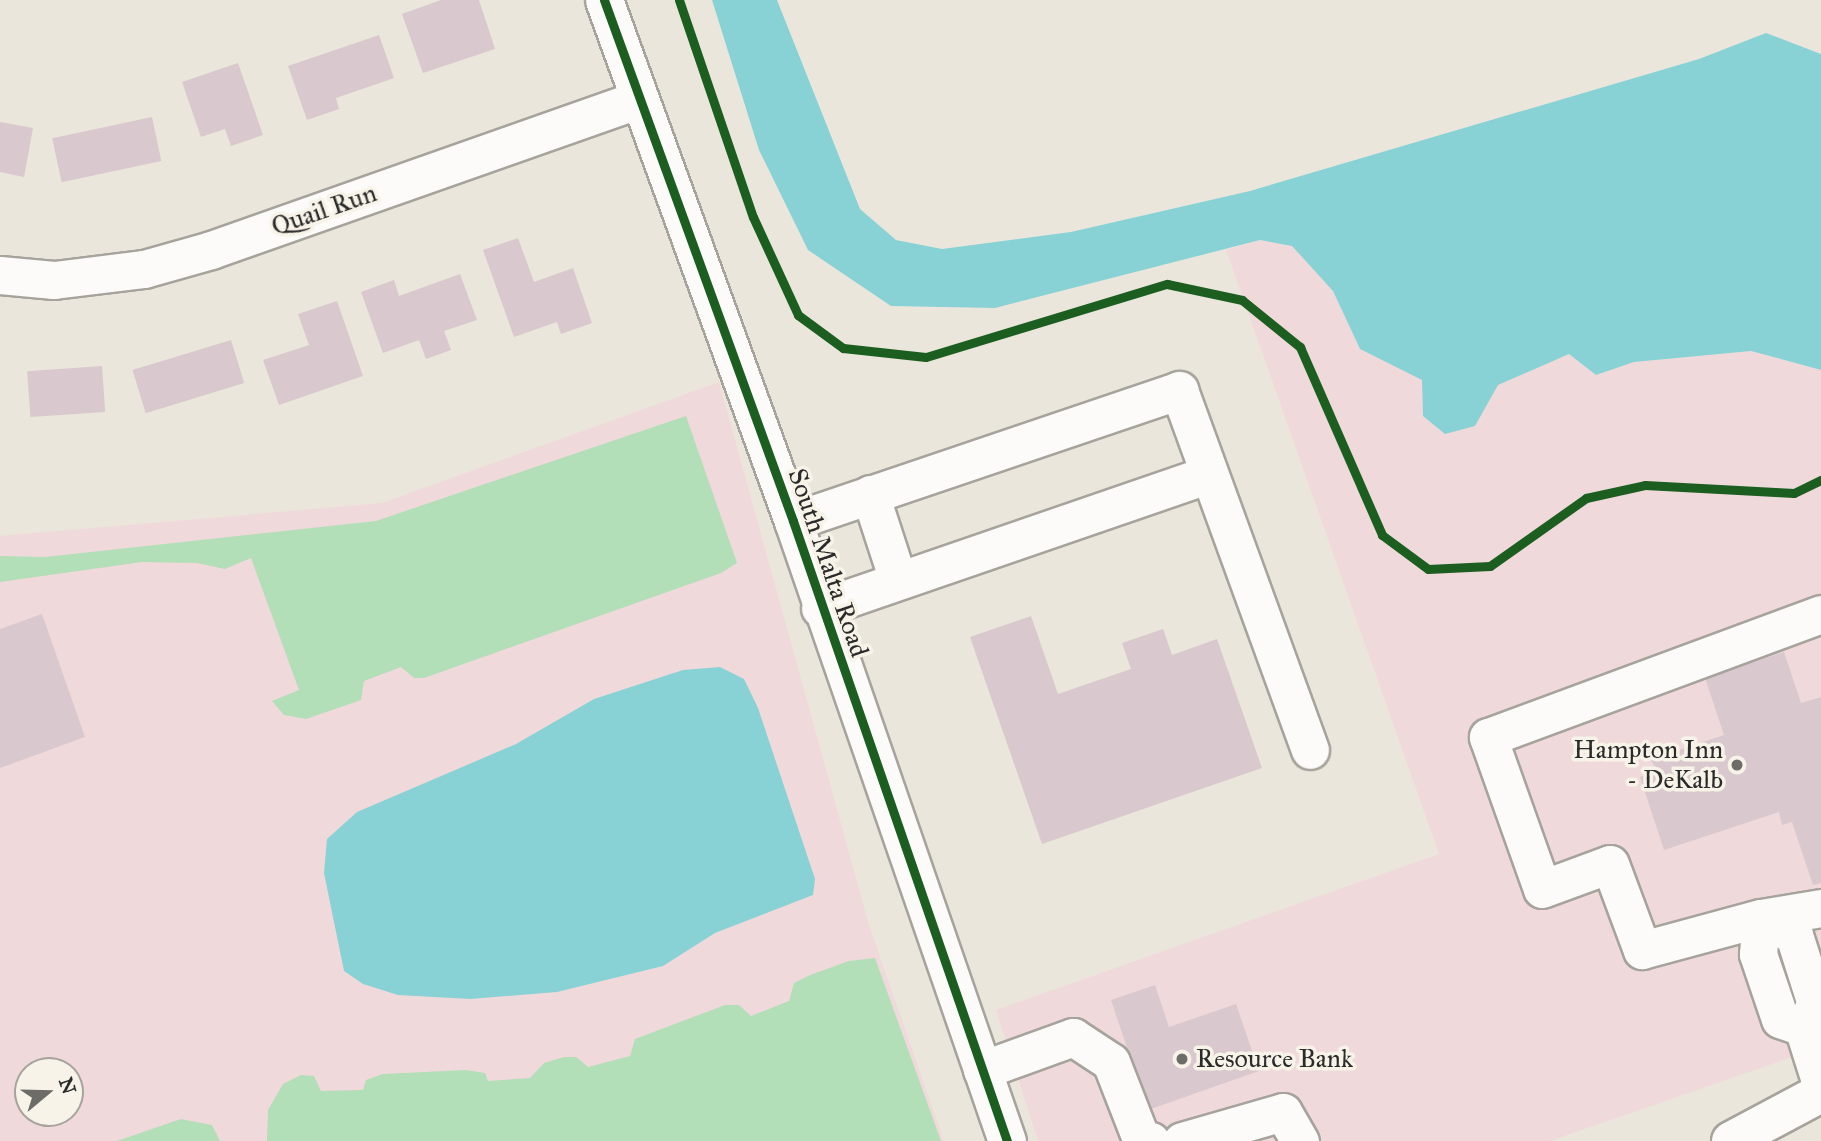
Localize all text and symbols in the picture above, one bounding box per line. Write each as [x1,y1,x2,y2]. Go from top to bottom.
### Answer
street label: Quail Run [267,178,381,242]
street label: South Malta Road [781,465,875,661]
place label: Hampton Inn - DeKalb [1573,734,1723,796]
marker: Hampton Inn - DeKalb [1729,757,1745,773]
place label: Resource Bank [1196,1043,1353,1075]
marker: Resource Bank [1174,1051,1190,1067]
north arrow [14,1057,84,1127]
text: N [54,1074,81,1097]

